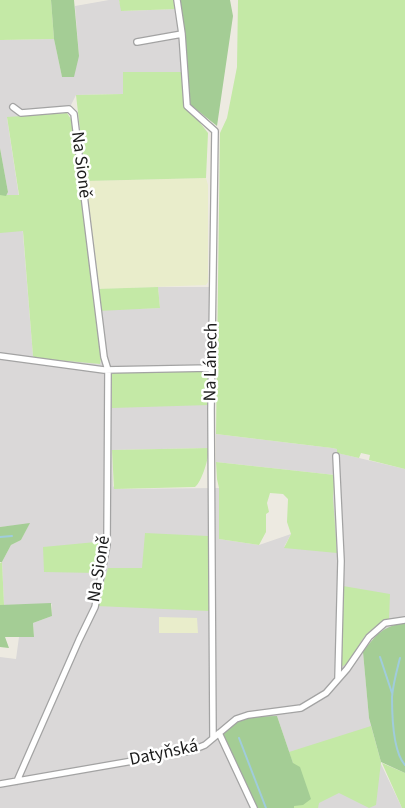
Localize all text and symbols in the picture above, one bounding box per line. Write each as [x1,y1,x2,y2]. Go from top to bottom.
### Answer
street label: Na Sioně [65,130,95,200]
street label: Na Lánech [201,322,223,402]
street label: Na Sioně [84,534,116,604]
street label: Datyňská [128,736,200,772]

